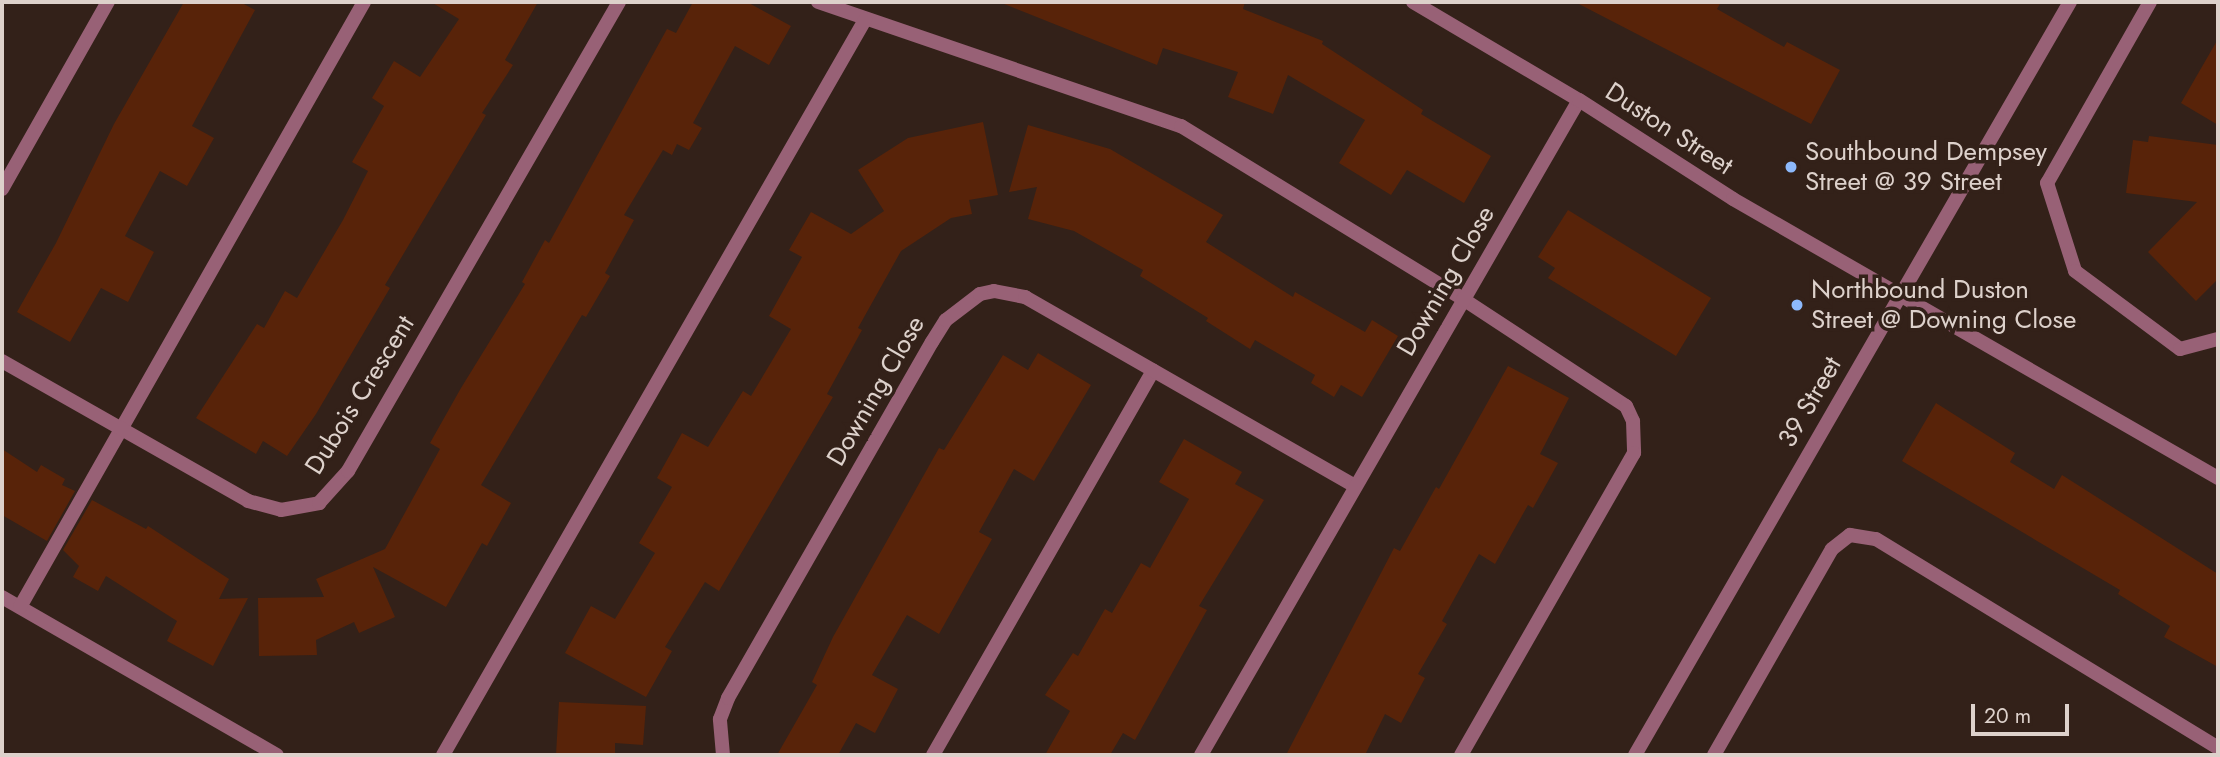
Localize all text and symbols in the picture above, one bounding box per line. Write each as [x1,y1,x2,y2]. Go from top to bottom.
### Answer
street label: Duston Street [1599,76,1739,182]
place label: Southbound Dempsey Street @ 39 Street [1805,136,2047,198]
marker: Southbound Dempsey Street @ 39 Street [1783,159,1799,175]
street label: Downing Close [1391,201,1501,361]
place label: Northbound Duston Street @ Downing Close [1811,274,2076,336]
marker: Northbound Duston Street @ Downing Close [1789,297,1805,313]
street label: Dubois Crescent [299,310,421,480]
street label: Downing Close [821,311,931,471]
street label: 39 Street [1772,351,1848,453]
scale bar [1975,690,2073,734]
text: 20 m [1984,701,2031,731]

